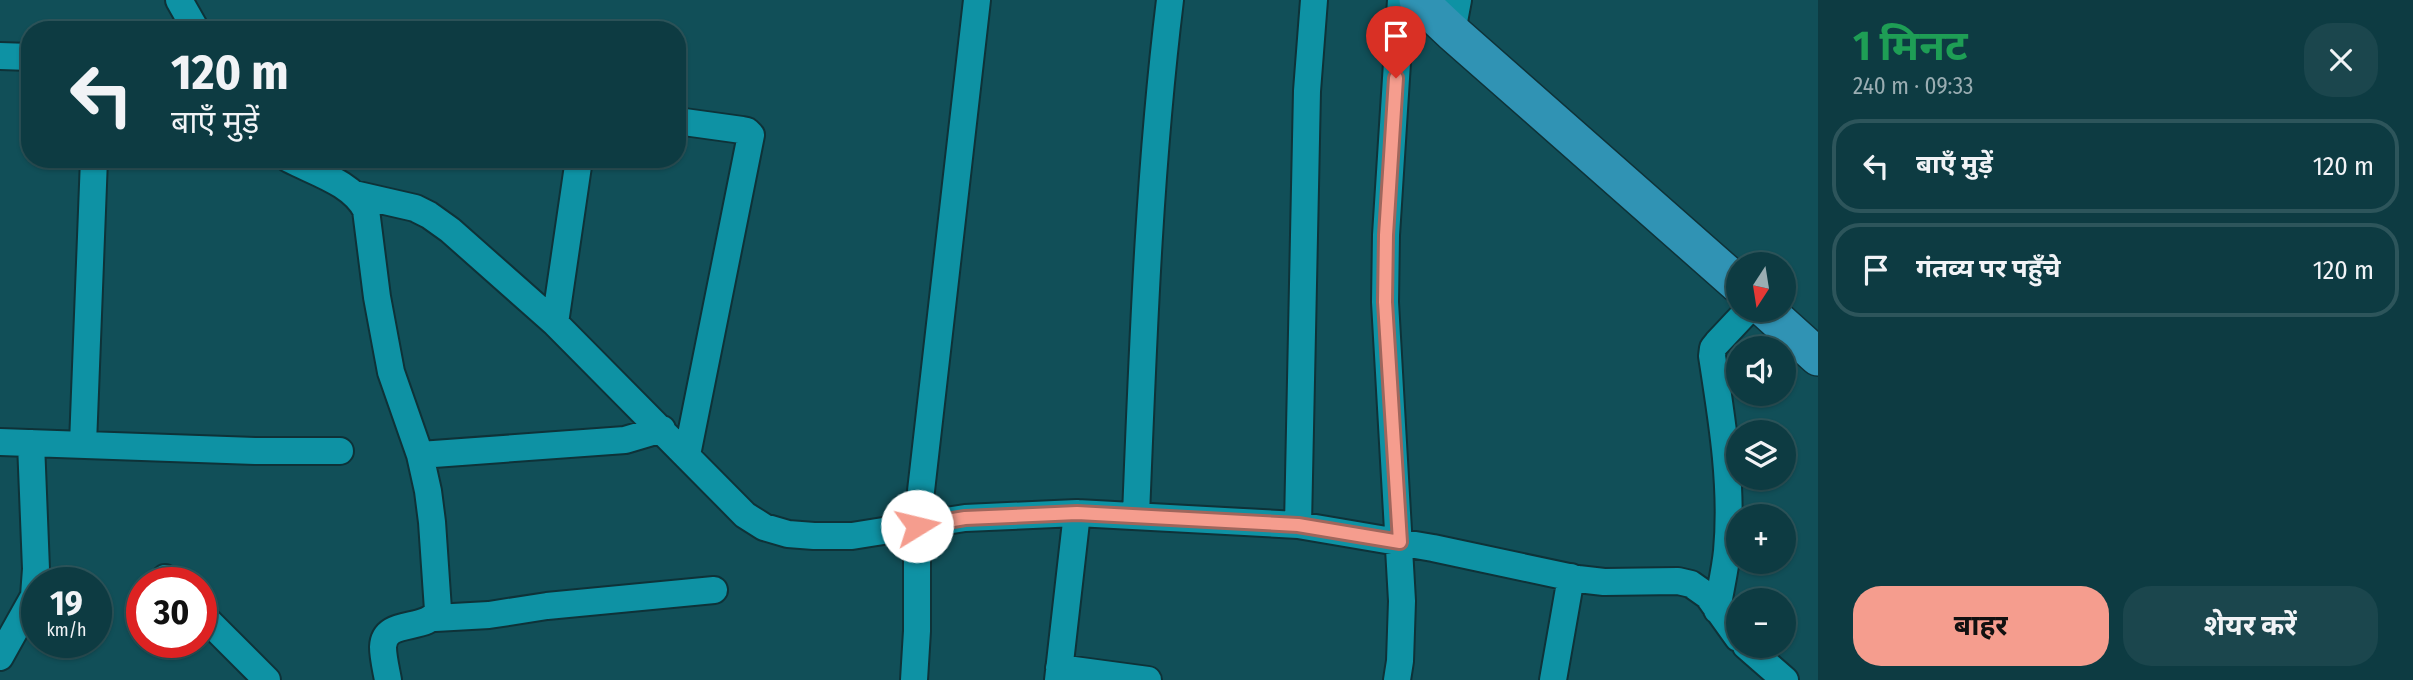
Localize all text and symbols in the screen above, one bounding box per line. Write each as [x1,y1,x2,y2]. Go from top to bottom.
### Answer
pin [1366,6,1426,78]
icon: arrive [1377,17,1415,55]
text: 1 मिनट [1853,21,1968,71]
button: close [2304,23,2378,97]
text: 120 m [171,43,289,102]
icon: left [56,49,147,140]
text: 240 m · 09:33 [1853,72,1973,100]
text: बाएँ मुड़ें [171,103,259,141]
icon: left [1857,147,1895,185]
text: बाएँ मुड़ें [1916,149,1993,180]
text: 120 m [2313,151,2374,182]
icon: arrive [1857,251,1895,289]
north arrow [1726,252,1796,322]
map controls [1726,252,1796,658]
text: गंतव्य पर पहुँचे [1916,253,2060,284]
text: 120 m [2313,255,2374,286]
button: sound [1726,336,1796,406]
button: layers [1726,420,1796,490]
position arrow [880,489,954,563]
button: + [1726,504,1796,574]
speed limit sign: 30 [126,567,217,658]
text: 19 [50,582,83,624]
button: बाहर [1853,586,2109,666]
button: शेयर करें [2123,586,2378,666]
button: − [1726,588,1796,658]
text: km/h [46,619,87,641]

